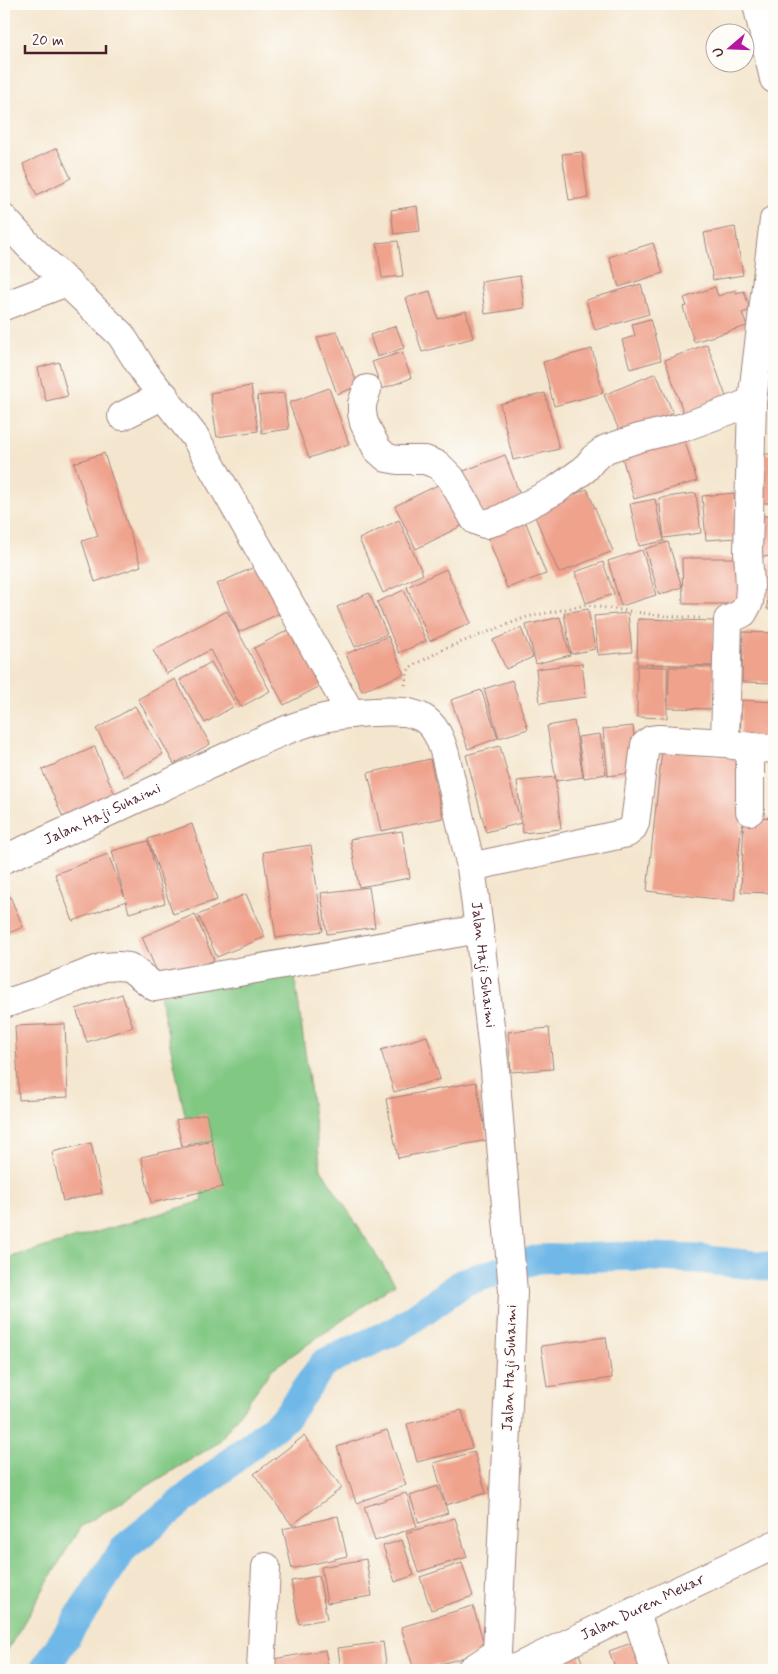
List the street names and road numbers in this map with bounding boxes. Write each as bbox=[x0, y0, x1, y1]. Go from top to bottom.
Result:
street label: Jalan Haji Suhaimi bbox=[41, 779, 164, 850]
street label: Jalan Haji Suhaimi bbox=[466, 901, 500, 1029]
street label: Jalan Haji Suhaimi bbox=[498, 1304, 522, 1432]
street label: Jalan Duren Mekar bbox=[578, 1569, 708, 1646]

